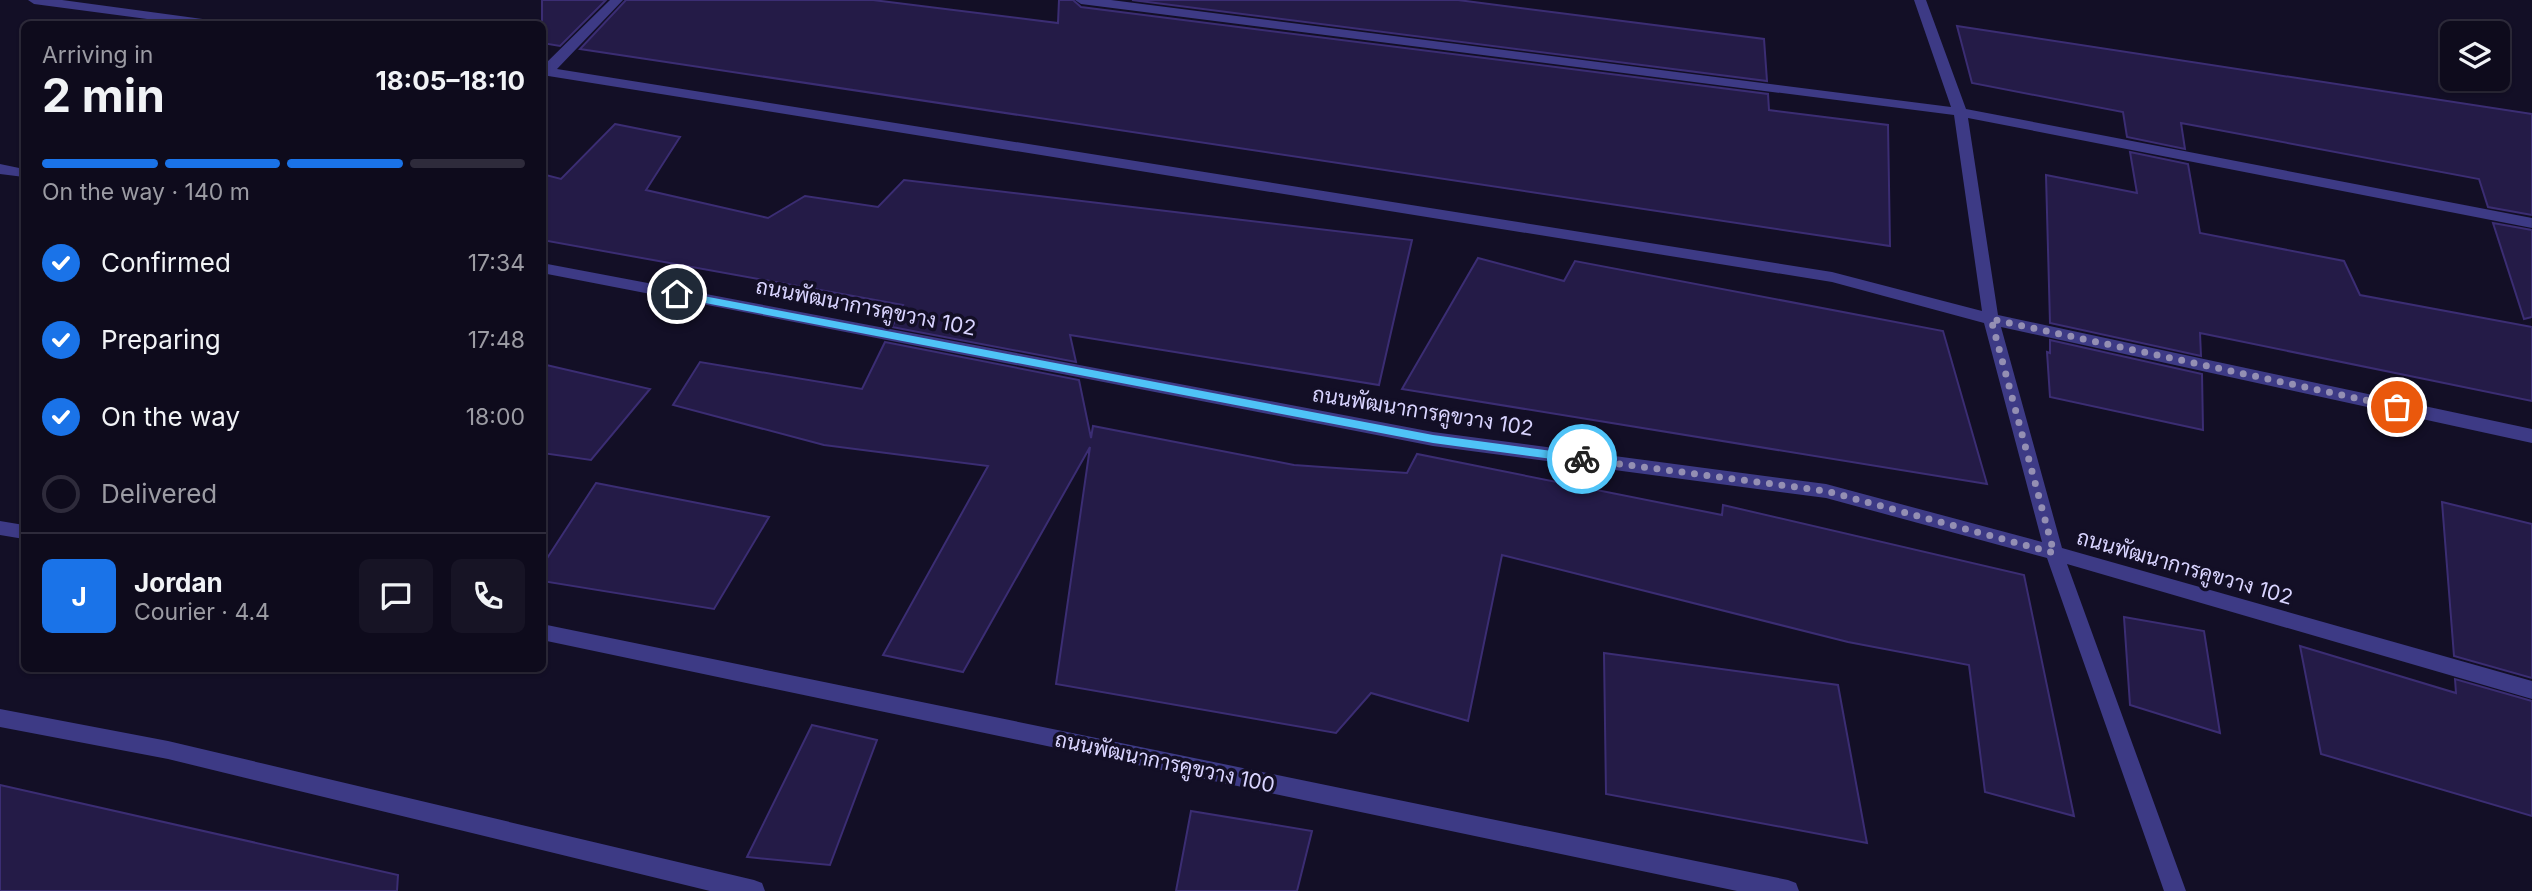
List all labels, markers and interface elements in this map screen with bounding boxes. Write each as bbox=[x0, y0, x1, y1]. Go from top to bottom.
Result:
map controls bbox=[2440, 21, 2510, 91]
button: layers bbox=[2440, 21, 2510, 91]
text: Arriving in bbox=[42, 41, 153, 69]
text: 18:05–18:10 bbox=[375, 65, 525, 96]
text: 2 min bbox=[42, 67, 165, 123]
text: On the way · 140 m bbox=[42, 178, 250, 206]
icon: check bbox=[42, 244, 80, 282]
text: Confirmed bbox=[101, 247, 231, 278]
text: 17:34 bbox=[468, 249, 525, 277]
pin bbox=[647, 264, 707, 324]
street label: ถนนพัฒนาการคูขวาง 102 bbox=[753, 273, 978, 344]
icon: home bbox=[658, 275, 696, 313]
icon: check bbox=[42, 321, 80, 359]
text: Preparing bbox=[101, 324, 221, 355]
text: 17:48 bbox=[468, 326, 525, 354]
pin bbox=[2367, 377, 2427, 437]
street label: ถนนพัฒนาการคูขวาง 102 bbox=[1310, 381, 1535, 444]
icon: bag bbox=[2378, 388, 2416, 426]
icon: check bbox=[42, 398, 80, 436]
text: On the way bbox=[101, 401, 240, 432]
text: 18:00 bbox=[466, 403, 525, 431]
courier bbox=[1547, 424, 1617, 494]
icon: bike bbox=[1563, 440, 1601, 478]
text: Delivered bbox=[101, 478, 217, 509]
street label: ถนนพัฒนาการคูขวาง 102 bbox=[2073, 524, 2296, 613]
button: chat bbox=[359, 559, 433, 633]
button: phone bbox=[451, 559, 525, 633]
text: Jordan bbox=[134, 567, 223, 598]
text: J bbox=[71, 581, 87, 612]
text: Courier · 4.4 bbox=[134, 598, 270, 626]
street label: ถนนพัฒนาการคูขวาง 100 bbox=[1052, 726, 1277, 800]

